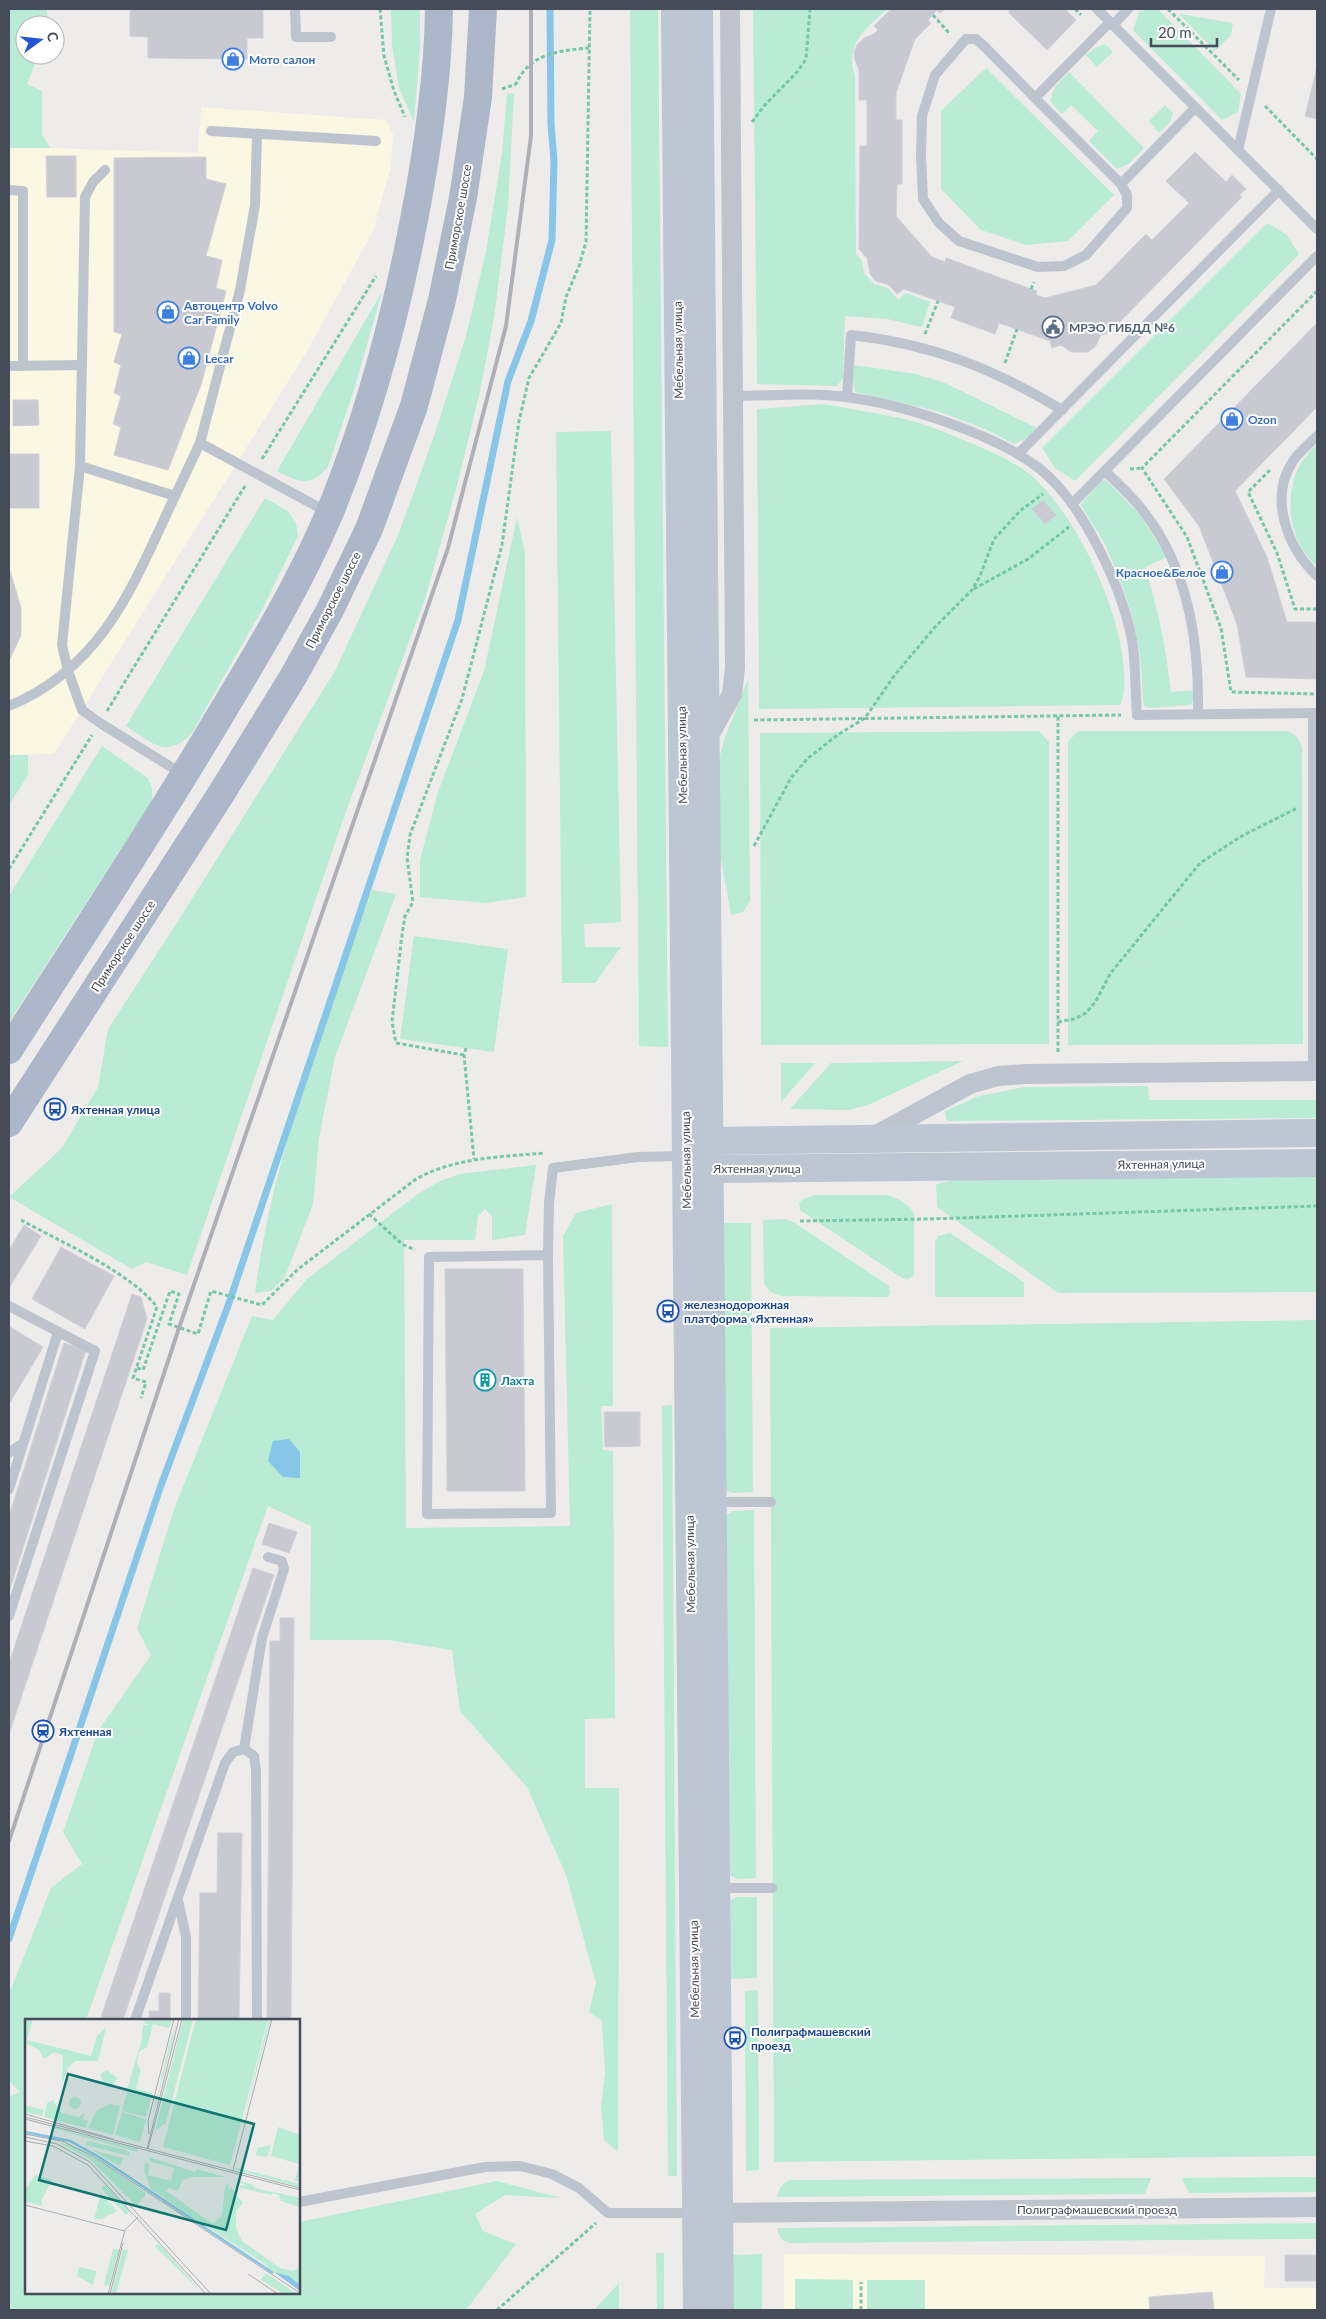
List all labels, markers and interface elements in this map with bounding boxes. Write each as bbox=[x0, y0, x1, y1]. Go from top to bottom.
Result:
north arrow bbox=[15, 15, 65, 65]
scale bar bbox=[1151, 15, 1217, 47]
text: 20 m bbox=[1158, 23, 1192, 41]
text: С bbox=[44, 30, 63, 44]
shop icon: Мото салон bbox=[221, 47, 245, 71]
place label: Мото салон bbox=[249, 52, 316, 67]
street label: Приморское шоссе bbox=[441, 163, 475, 271]
place label: Автоцентр Volvo Car Family bbox=[183, 298, 278, 327]
shop icon: Автоцентр Volvo Car Family bbox=[156, 300, 180, 324]
street label: Мебельная улица bbox=[670, 301, 686, 399]
public building icon: МРЭО ГИБДД №6 bbox=[1041, 315, 1065, 339]
place label: МРЭО ГИБДД №6 bbox=[1069, 320, 1175, 335]
shop icon: Lecar bbox=[177, 346, 201, 370]
place label: Lecar bbox=[205, 351, 234, 366]
shop icon: Ozon bbox=[1220, 407, 1244, 431]
place label: Ozon bbox=[1248, 412, 1277, 427]
street label: Приморское шоссе bbox=[302, 549, 364, 651]
shop icon: Красное&Белое bbox=[1210, 560, 1234, 584]
place label: Красное&Белое bbox=[1116, 565, 1207, 580]
street label: Мебельная улица bbox=[674, 706, 690, 804]
street label: Приморское шоссе bbox=[88, 897, 158, 995]
bus stop icon: Яхтенная улица bbox=[43, 1097, 67, 1121]
place label: Яхтенная улица bbox=[70, 1102, 160, 1117]
street label: Мебельная улица bbox=[678, 1111, 694, 1209]
street label: Яхтенная улица bbox=[1116, 1156, 1205, 1172]
street label: Яхтенная улица bbox=[712, 1161, 801, 1176]
place label: железнодорожная платформа «Яхтенная» bbox=[684, 1297, 814, 1326]
bus stop icon: железнодорожная платформа «Яхтенная» bbox=[656, 1299, 680, 1323]
building icon: Лахта bbox=[473, 1368, 497, 1392]
place label: Лахта bbox=[500, 1373, 534, 1388]
street label: Мебельная улица bbox=[682, 1515, 698, 1613]
station icon: Яхтенная bbox=[31, 1719, 55, 1743]
place label: Яхтенная bbox=[58, 1724, 112, 1739]
street label: Мебельная улица bbox=[686, 1920, 702, 2018]
inset map bbox=[25, 2019, 300, 2294]
place label: Полиграфмашевский проезд bbox=[751, 2024, 871, 2053]
bus stop icon: Полиграфмашевский проезд bbox=[723, 2026, 747, 2050]
street label: Полиграфмашевский проезд bbox=[1017, 2202, 1178, 2217]

